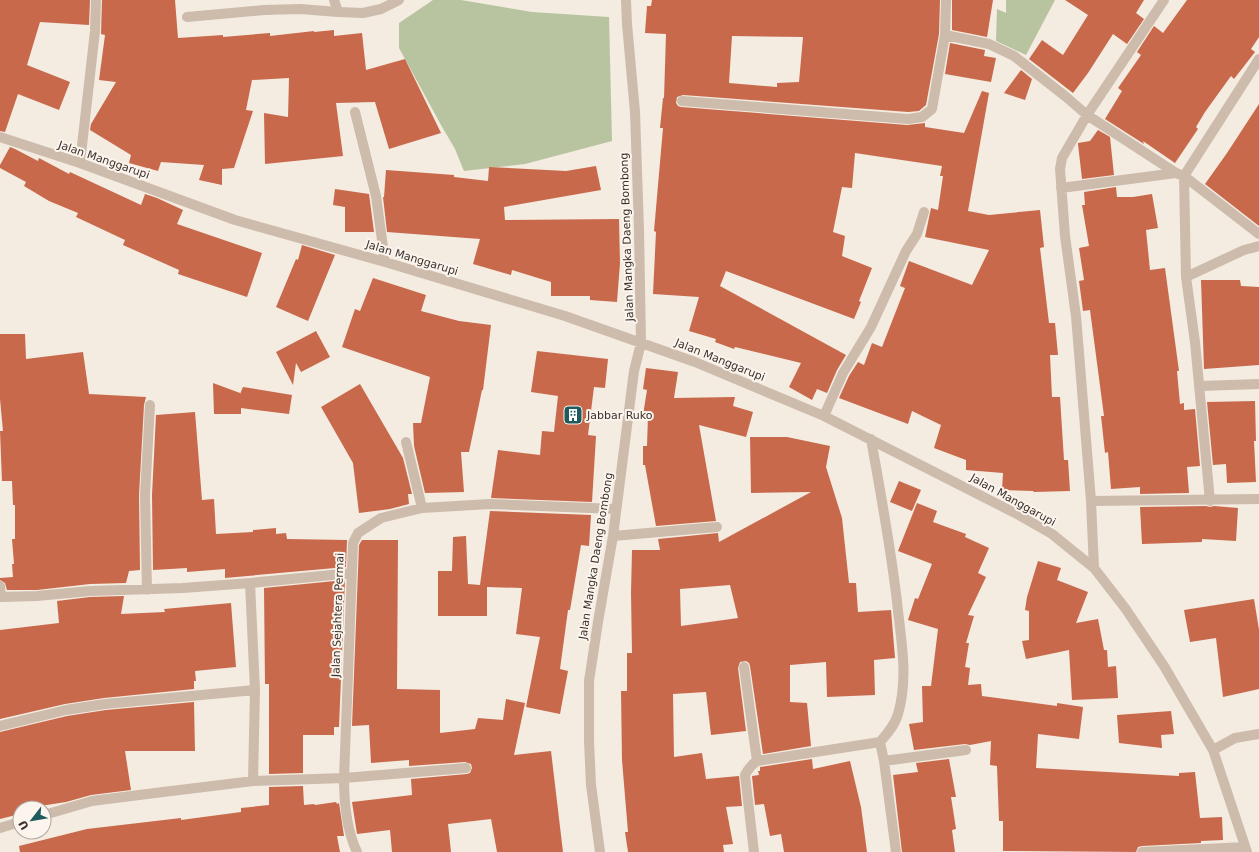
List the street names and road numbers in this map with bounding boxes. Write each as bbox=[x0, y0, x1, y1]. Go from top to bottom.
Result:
street label: Jalan Manggarupi bbox=[56, 138, 151, 182]
street label: Jalan Mangka Daeng Bombong bbox=[618, 152, 636, 323]
street label: Jalan Manggarupi bbox=[363, 238, 460, 278]
street label: Jalan Manggarupi bbox=[672, 336, 767, 384]
street label: Jalan Manggarupi bbox=[967, 471, 1058, 529]
street label: Jalan Mangka Daeng Bombong bbox=[576, 472, 616, 641]
street label: Jalan Sejahtera Permai bbox=[329, 553, 347, 678]

